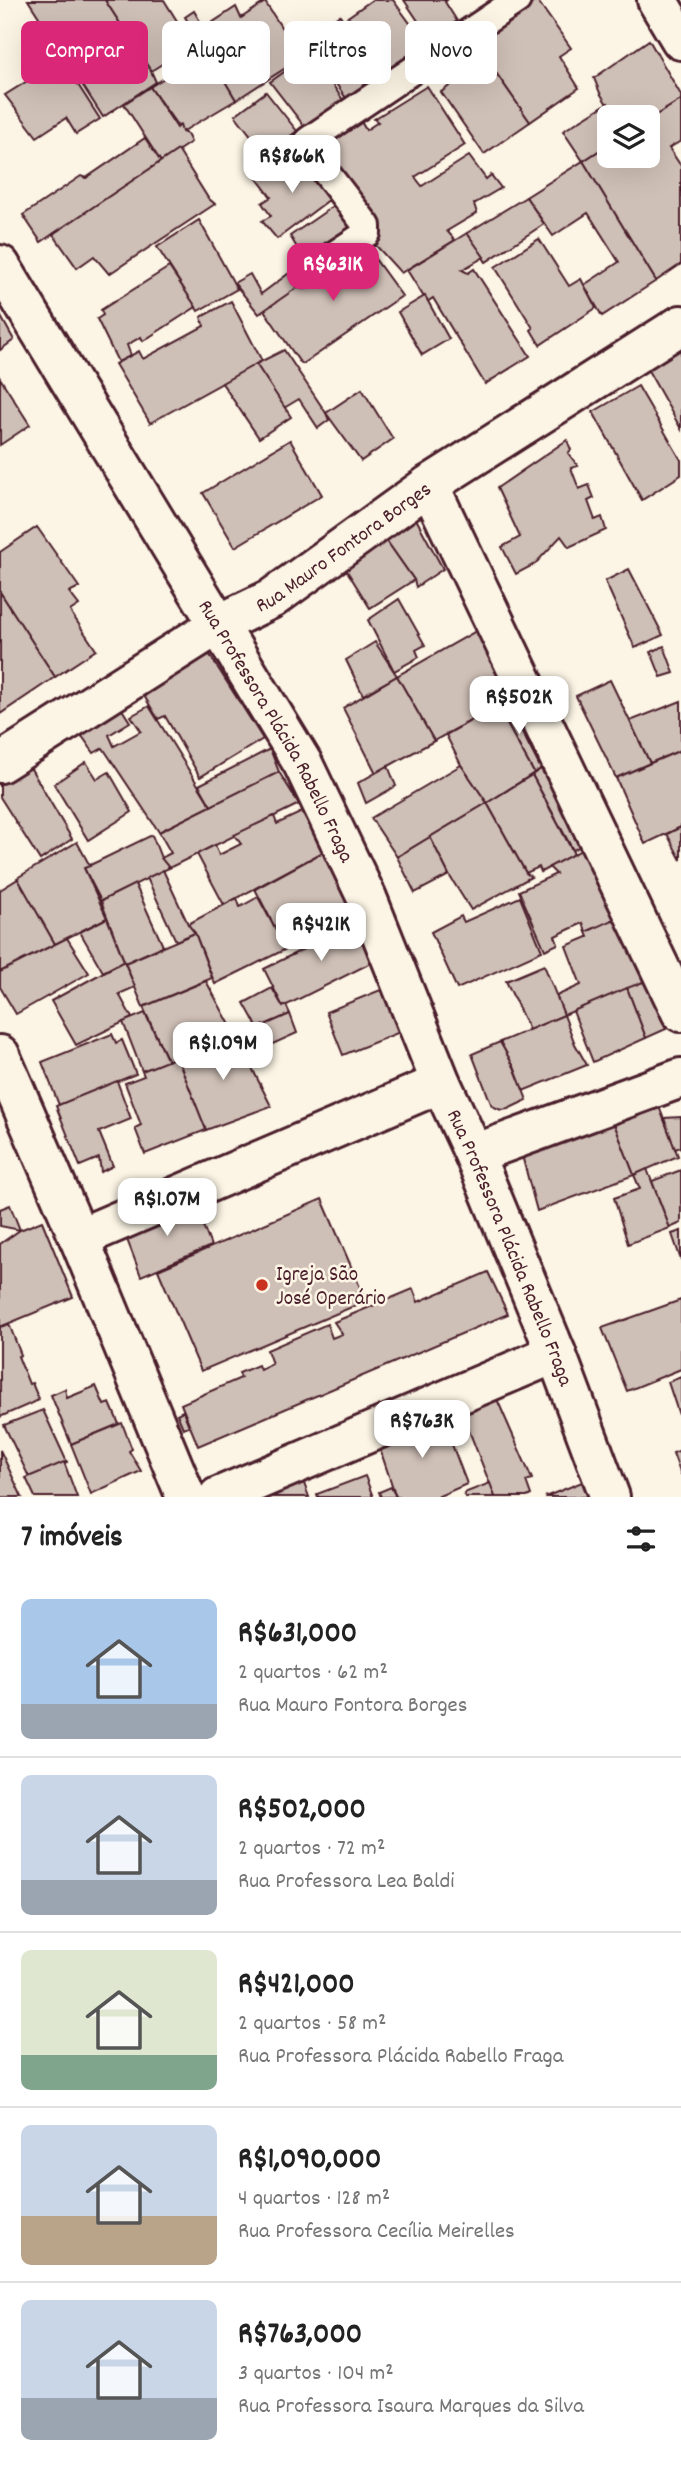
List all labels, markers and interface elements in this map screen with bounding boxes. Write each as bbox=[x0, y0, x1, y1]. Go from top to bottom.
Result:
chip: Comprar bbox=[21, 21, 148, 84]
chip: Alugar bbox=[162, 21, 270, 84]
chip: Filtros bbox=[284, 21, 391, 84]
chip: Novo bbox=[405, 21, 497, 84]
map controls bbox=[597, 105, 660, 168]
button: layers bbox=[597, 105, 660, 168]
pin: R$866K bbox=[235, 136, 349, 195]
text: R$866K bbox=[259, 141, 325, 174]
pin: R$631K bbox=[276, 244, 390, 303]
text: R$631K bbox=[303, 249, 363, 282]
street label: Rua Mauro Fontora Borges bbox=[251, 476, 439, 622]
street label: Rua Professora Plácida Rabello Fraga bbox=[189, 595, 360, 869]
pin: R$502K bbox=[462, 676, 576, 736]
text: R$502K bbox=[486, 682, 552, 715]
pin: R$421K bbox=[264, 904, 378, 963]
text: R$421K bbox=[292, 909, 350, 942]
pin: R$1.09M bbox=[158, 1023, 288, 1082]
text: R$1.09M bbox=[189, 1028, 257, 1061]
street label: Rua Professora Plácida Rabello Fraga bbox=[437, 1105, 579, 1392]
pin: R$1.07M bbox=[102, 1178, 232, 1238]
text: R$1.07M bbox=[134, 1184, 200, 1217]
place label: Igreja São José Operário bbox=[276, 1261, 386, 1315]
marker: Igreja São José Operário bbox=[254, 1277, 270, 1293]
pin: R$763K bbox=[365, 1400, 479, 1460]
text: R$763K bbox=[390, 1406, 454, 1439]
text: 7 imóveis bbox=[21, 1518, 123, 1561]
icon: filters bbox=[622, 1520, 660, 1558]
text: R$631,000 bbox=[238, 1614, 357, 1657]
icon: home bbox=[77, 1627, 161, 1711]
text: 2 quartos · 62 m² bbox=[238, 1657, 388, 1690]
text: Rua Mauro Fontora Borges bbox=[238, 1690, 467, 1723]
text: R$502,000 bbox=[238, 1790, 366, 1833]
icon: home bbox=[77, 1803, 161, 1887]
text: 2 quartos · 72 m² bbox=[238, 1833, 385, 1866]
text: Rua Professora Lea Baldi bbox=[238, 1866, 455, 1899]
text: R$421,000 bbox=[238, 1965, 355, 2008]
icon: home bbox=[77, 1978, 161, 2062]
text: 2 quartos · 58 m² bbox=[238, 2008, 386, 2041]
text: Rua Professora Plácida Rabello Fraga bbox=[238, 2041, 563, 2074]
text: R$1,090,000 bbox=[238, 2140, 381, 2183]
icon: home bbox=[77, 2153, 161, 2237]
text: 4 quartos · 128 m² bbox=[238, 2183, 390, 2216]
text: Rua Professora Cecília Meirelles bbox=[238, 2216, 515, 2249]
text: R$763,000 bbox=[238, 2315, 362, 2358]
icon: home bbox=[77, 2328, 161, 2412]
text: 3 quartos · 104 m² bbox=[238, 2358, 394, 2391]
text: Rua Professora Isaura Marques da Silva bbox=[238, 2391, 584, 2424]

